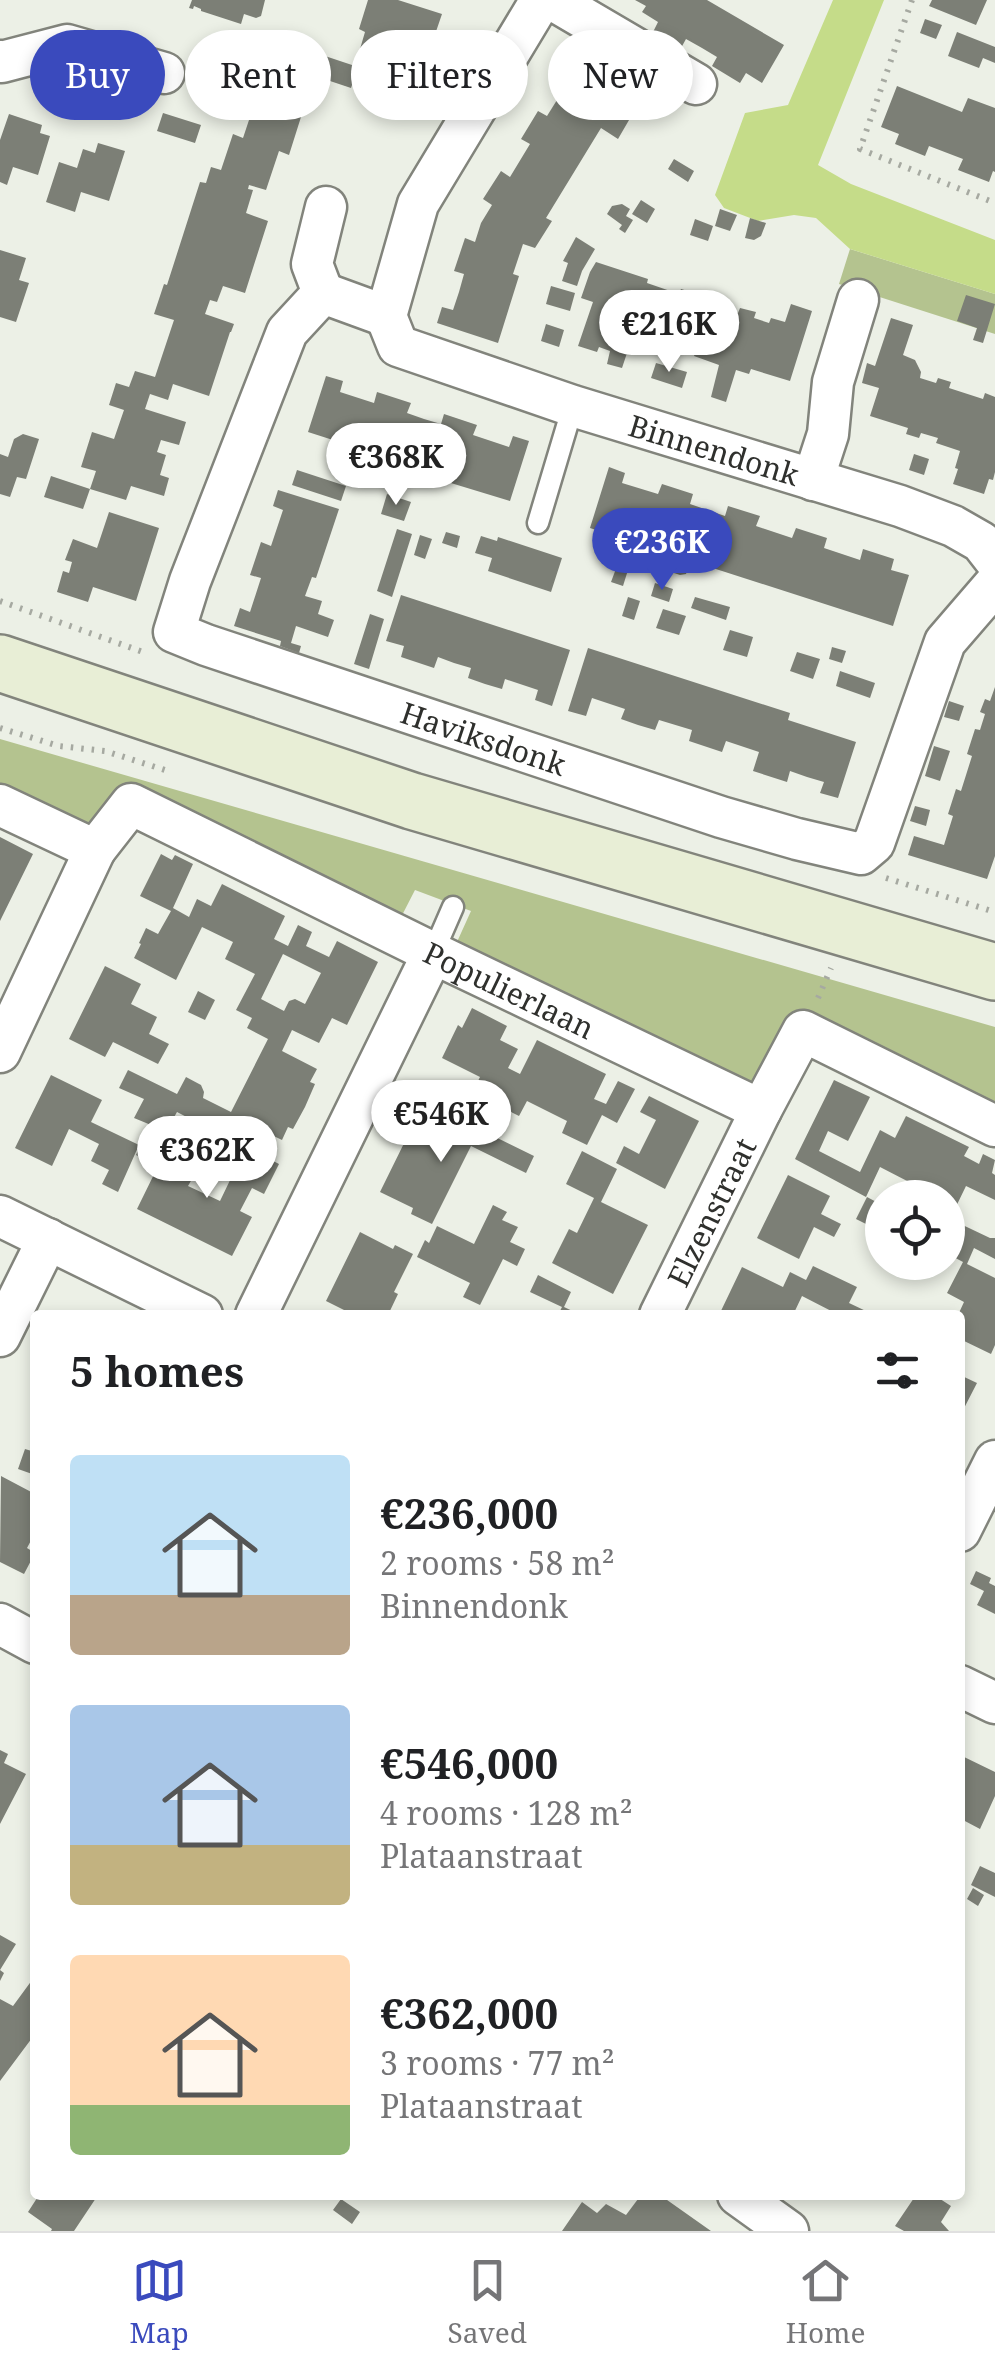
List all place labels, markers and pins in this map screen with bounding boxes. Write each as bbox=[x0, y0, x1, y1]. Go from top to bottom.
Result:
pin: €216K bbox=[599, 290, 739, 375]
pin: €368K bbox=[326, 423, 466, 508]
pin: €236K bbox=[592, 508, 732, 593]
pin: €546K bbox=[371, 1080, 511, 1165]
pin: €362K bbox=[137, 1116, 277, 1201]

